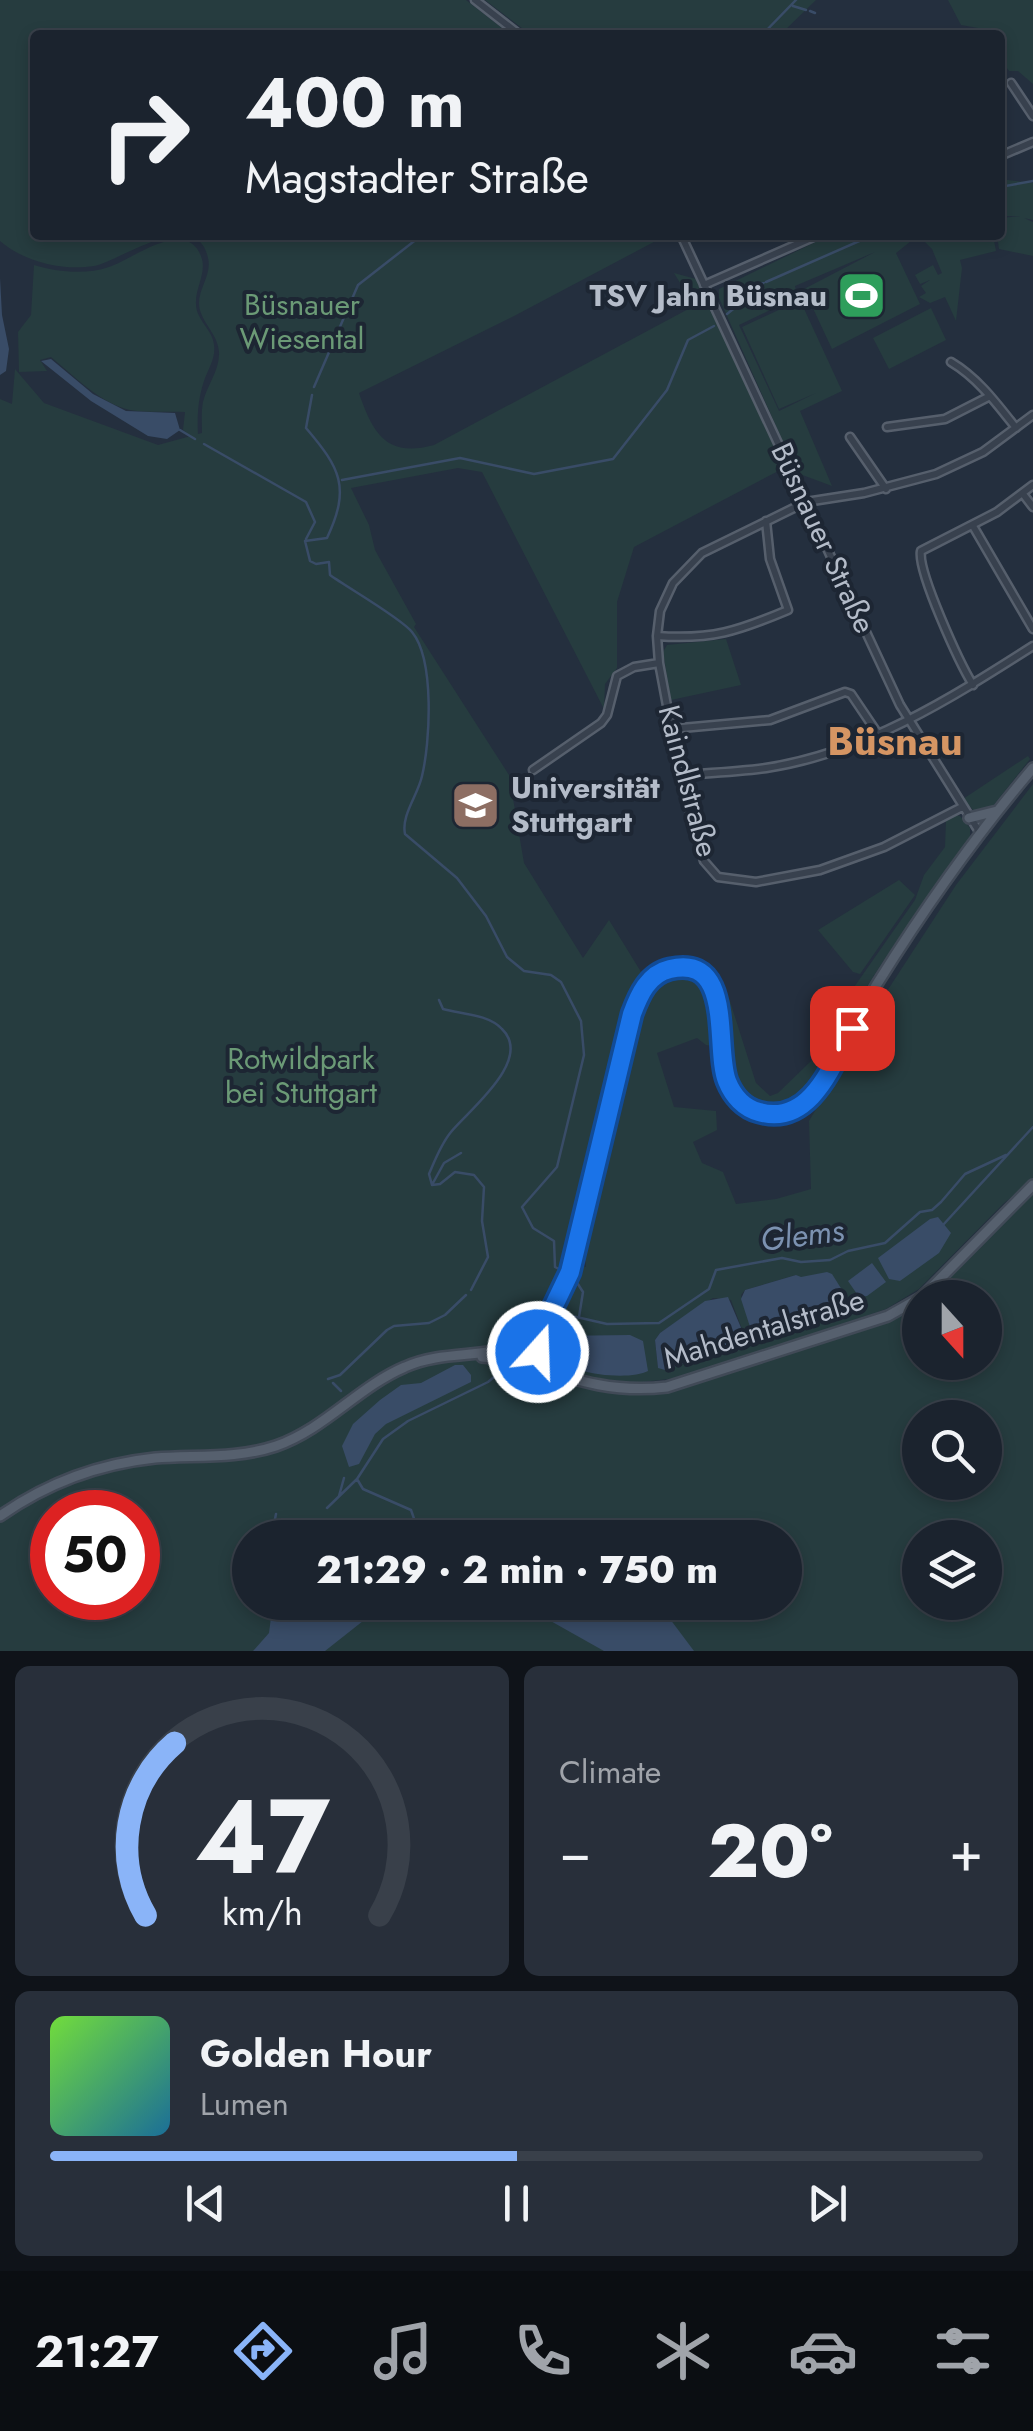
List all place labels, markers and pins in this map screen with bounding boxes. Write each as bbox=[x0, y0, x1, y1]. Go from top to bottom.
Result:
sports icon: TSV Jahn Büsnau bbox=[836, 270, 888, 322]
place label: TSV Jahn Büsnau bbox=[589, 274, 827, 317]
place label: Universität Stuttgart bbox=[511, 766, 660, 843]
school or university icon: Universität Stuttgart bbox=[450, 779, 502, 831]
pin bbox=[810, 986, 895, 1071]

